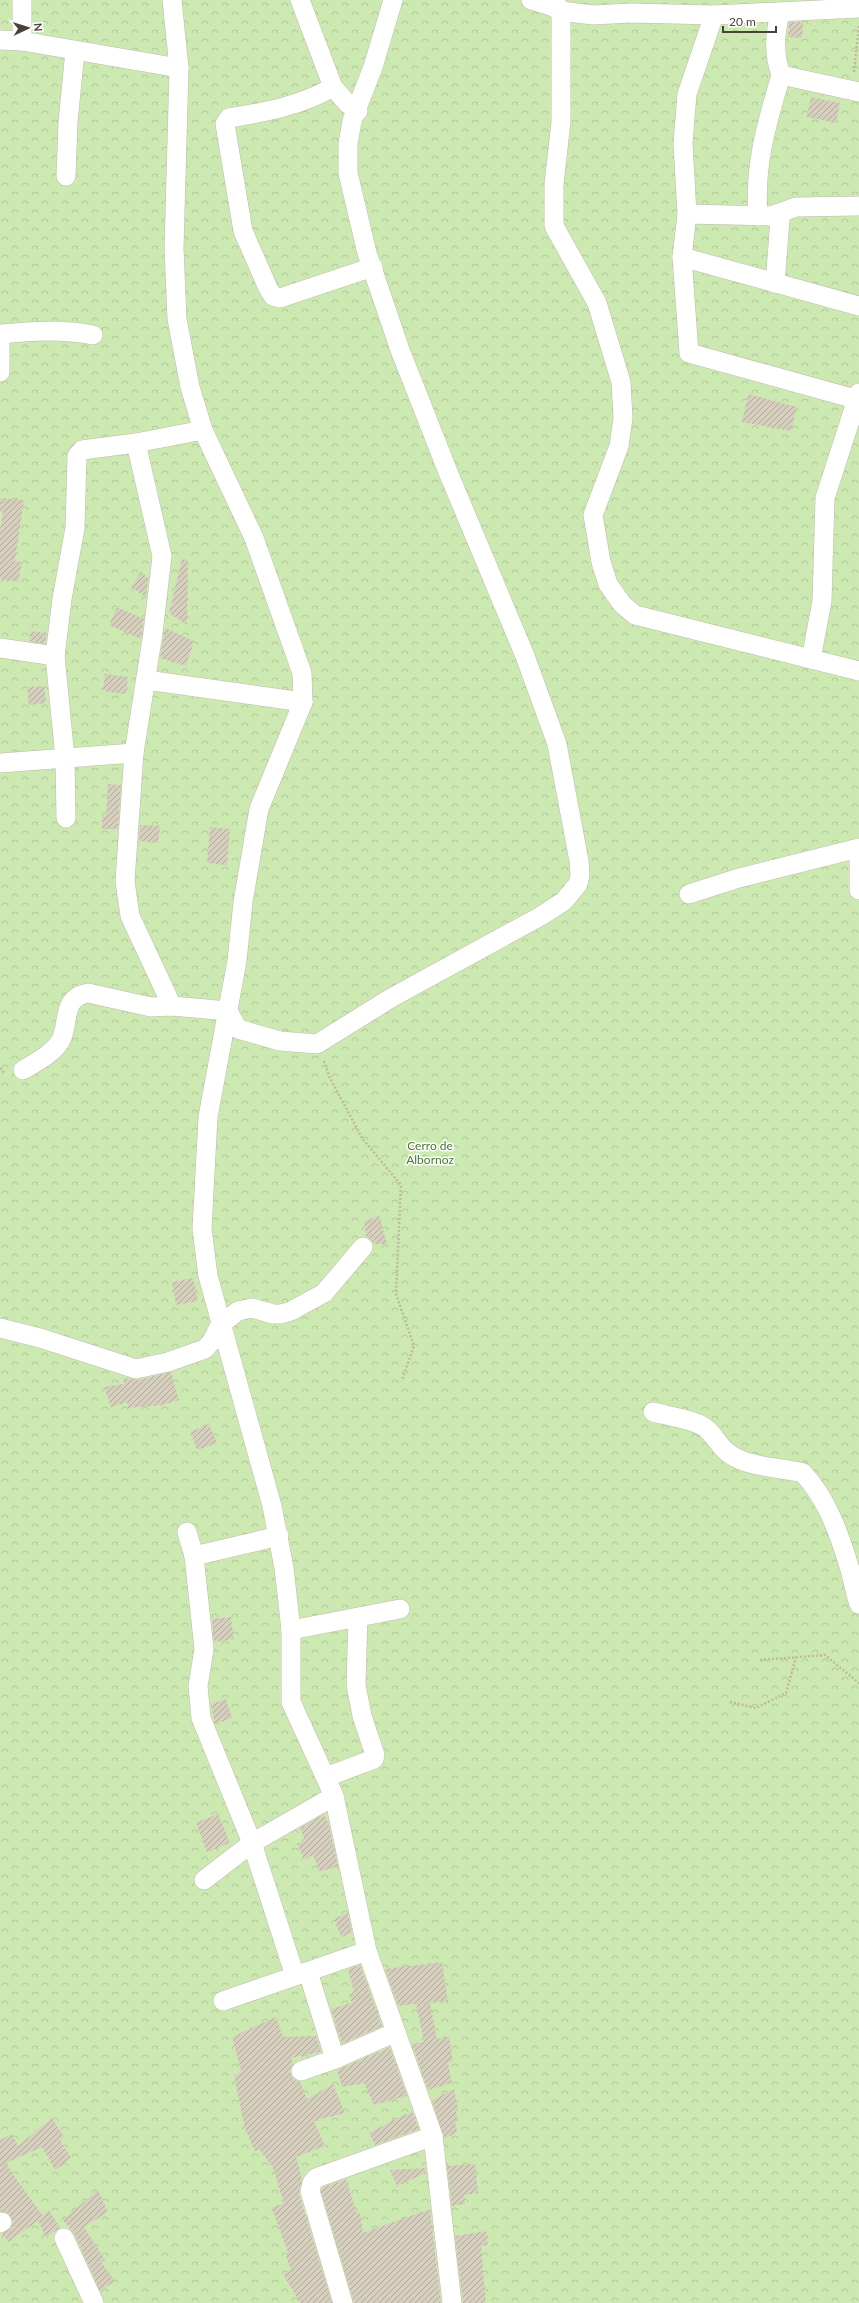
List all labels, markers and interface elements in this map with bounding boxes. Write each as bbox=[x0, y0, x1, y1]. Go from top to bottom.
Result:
north arrow bbox=[8, 8, 48, 48]
scale bar bbox=[723, 8, 776, 34]
text: 20 m bbox=[729, 14, 756, 29]
text: N bbox=[32, 23, 45, 32]
park label: Cerro de Albornoz bbox=[406, 1138, 454, 1167]

